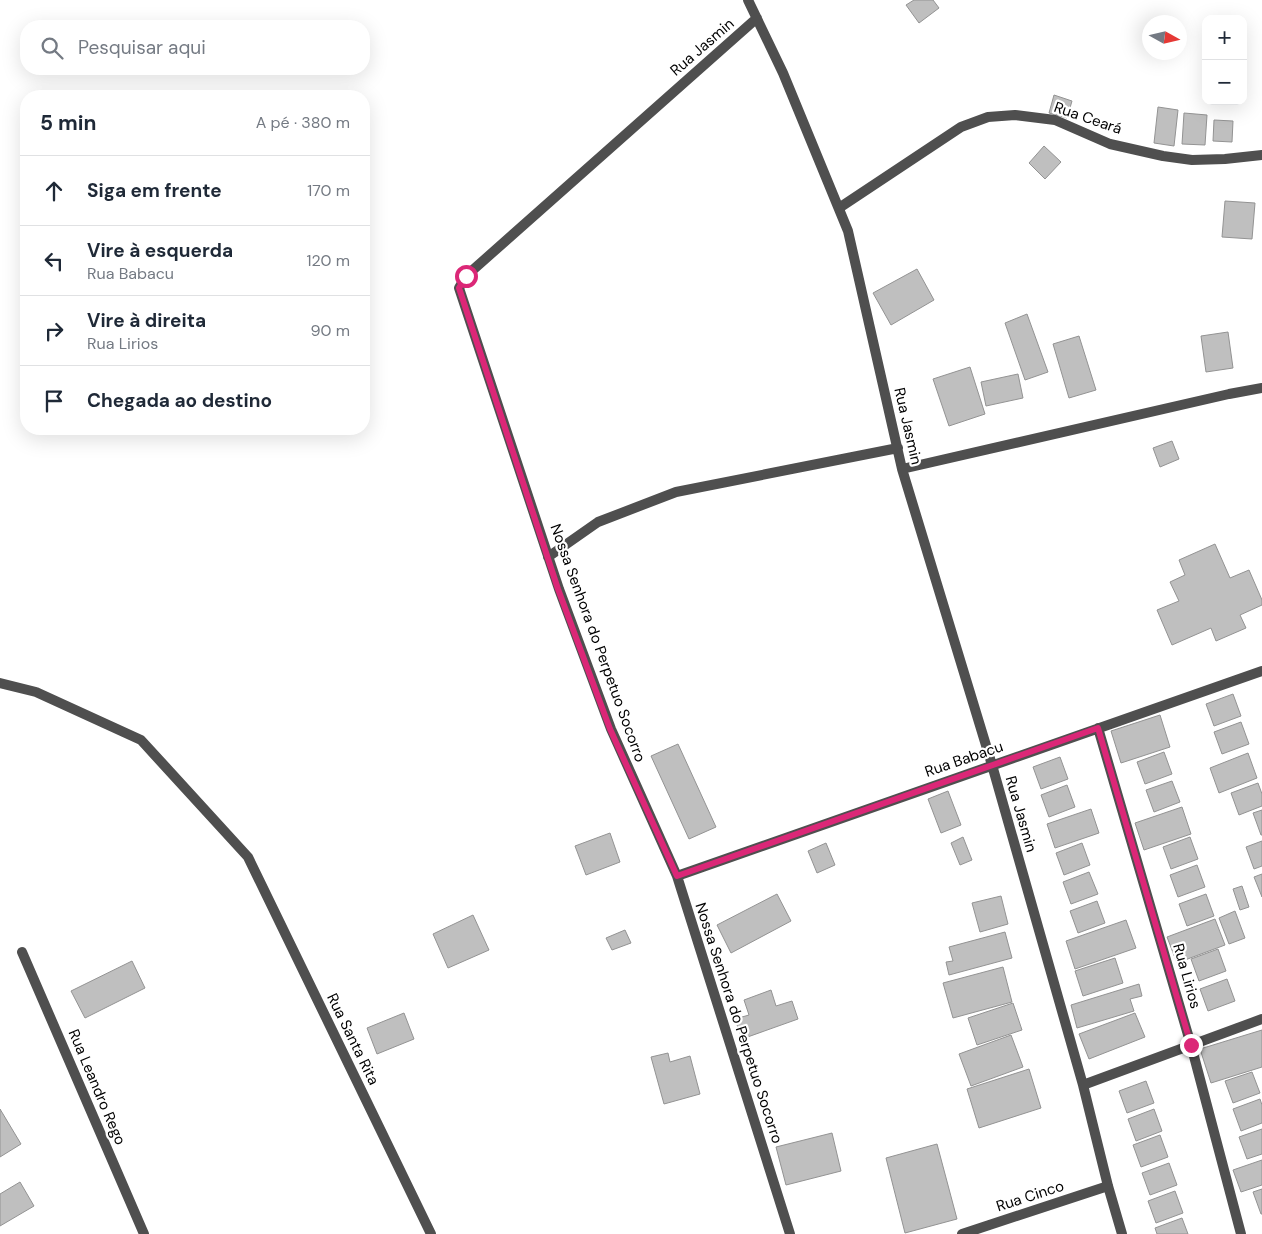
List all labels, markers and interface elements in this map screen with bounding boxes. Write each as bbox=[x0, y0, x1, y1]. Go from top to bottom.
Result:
street label: Rua Jasmin bbox=[666, 14, 738, 80]
north arrow bbox=[1142, 15, 1187, 60]
map controls bbox=[1202, 15, 1247, 105]
button: + bbox=[1202, 15, 1247, 60]
search box bbox=[20, 20, 370, 75]
icon: search bbox=[38, 34, 66, 62]
text: Pesquisar aqui bbox=[78, 35, 206, 60]
button: − bbox=[1202, 60, 1247, 105]
street label: Rua Ceará bbox=[1051, 97, 1125, 139]
text: 5 min bbox=[40, 109, 96, 137]
text: A pé · 380 m bbox=[256, 112, 350, 133]
icon: ahead bbox=[40, 177, 68, 205]
text: Siga em frente bbox=[87, 178, 222, 203]
text: 170 m bbox=[307, 180, 350, 201]
text: Vire à esquerda bbox=[87, 238, 233, 263]
icon: left bbox=[40, 247, 68, 275]
text: 120 m bbox=[306, 250, 350, 271]
text: Rua Babacu bbox=[87, 263, 174, 284]
route start bbox=[455, 265, 478, 288]
text: Vire à direita bbox=[87, 308, 206, 333]
icon: right bbox=[40, 317, 68, 345]
text: 90 m bbox=[310, 320, 350, 341]
text: Rua Lirios bbox=[87, 333, 158, 354]
street label: Rua Jasmin bbox=[889, 386, 927, 466]
icon: arrive bbox=[40, 387, 68, 415]
text: Chegada ao destino bbox=[87, 388, 272, 413]
street label: Nossa Senhora do Perpetuo Socorro bbox=[546, 521, 651, 765]
street label: Rua Babacu bbox=[922, 736, 1006, 782]
street label: Rua Jasmin bbox=[1001, 774, 1041, 854]
street label: Nossa Senhora do Perpetuo Socorro bbox=[691, 900, 787, 1146]
street label: Rua Lirios bbox=[1168, 941, 1206, 1011]
street label: Rua Santa Rita bbox=[322, 990, 384, 1088]
street label: Rua Leandro Rego bbox=[64, 1026, 130, 1148]
route end bbox=[1180, 1034, 1203, 1057]
street label: Rua Cinco bbox=[994, 1176, 1067, 1216]

